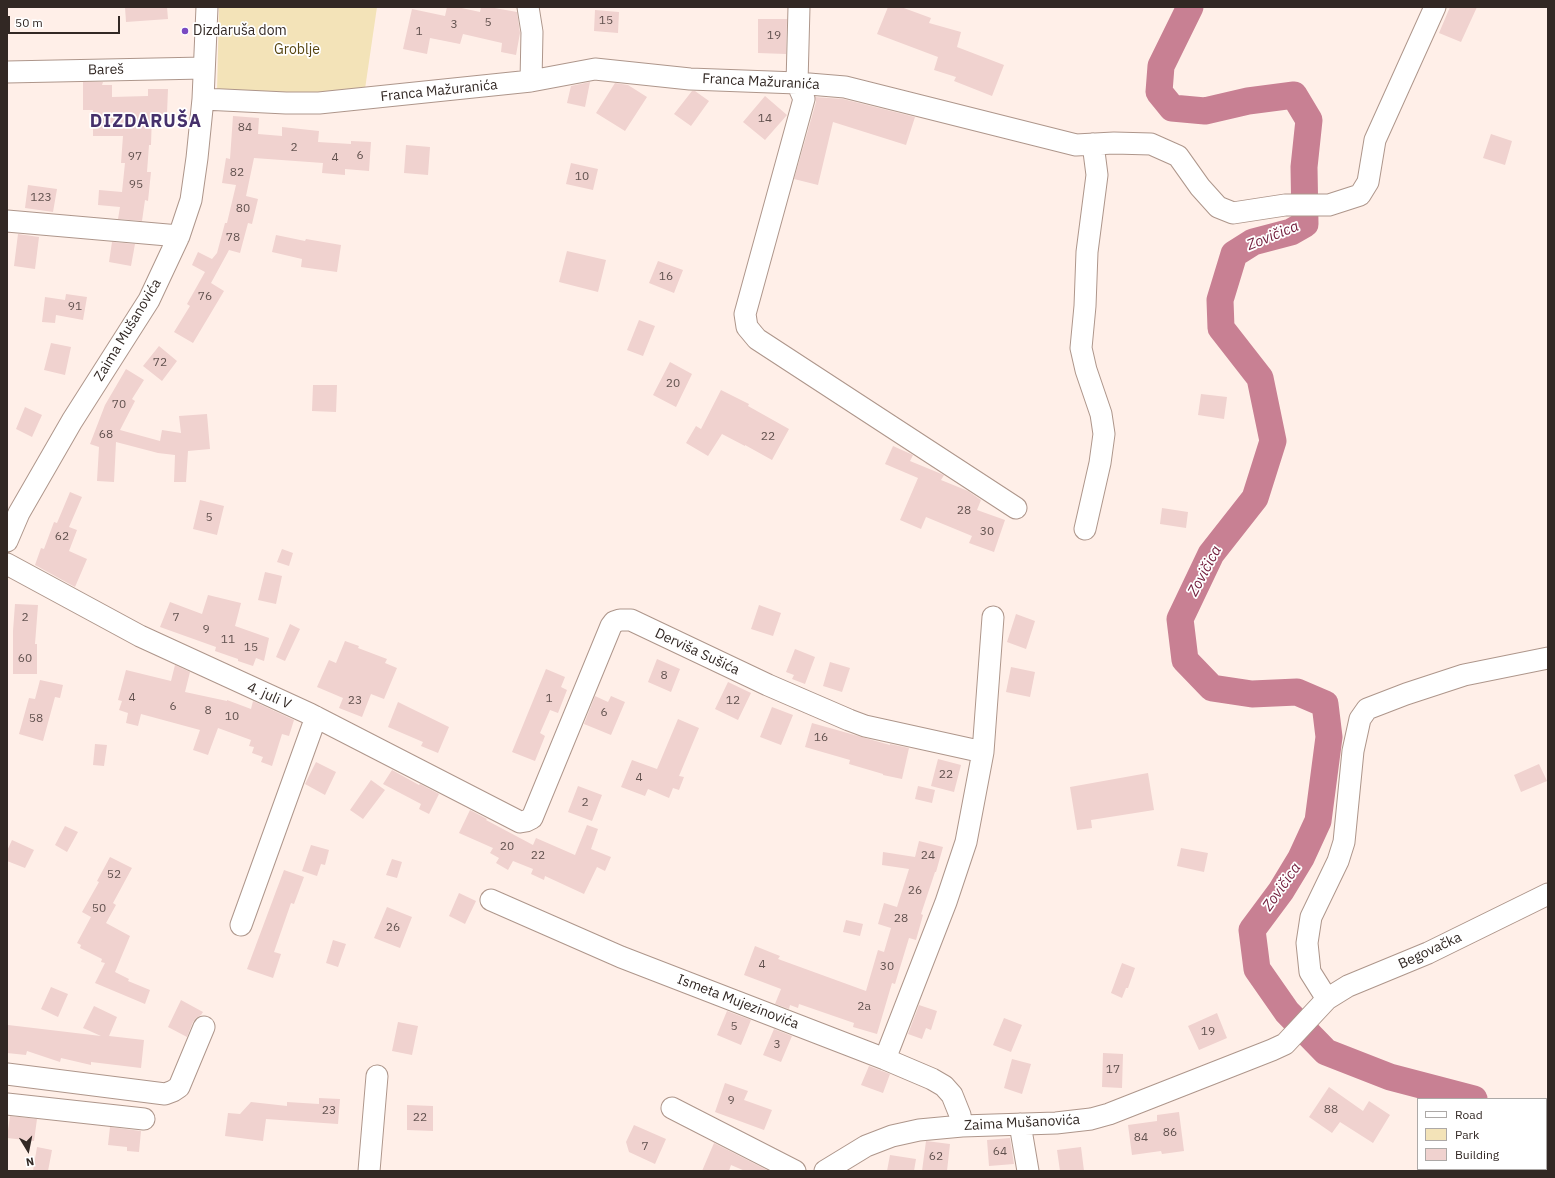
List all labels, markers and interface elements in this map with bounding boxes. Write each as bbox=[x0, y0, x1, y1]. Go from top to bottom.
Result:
scale bar bbox=[10, 8, 122, 34]
house number: 15 bbox=[599, 14, 613, 28]
text: 50 m bbox=[15, 15, 43, 30]
house number: 5 bbox=[484, 16, 492, 30]
house number: 3 bbox=[450, 18, 458, 32]
place label: Dizdaruša dom bbox=[193, 23, 287, 39]
house number: 1 bbox=[415, 25, 423, 39]
marker: Dizdaruša dom bbox=[180, 26, 190, 36]
house number: 19 bbox=[767, 29, 781, 43]
park label: Groblje bbox=[274, 42, 320, 58]
street label: Bareš bbox=[88, 61, 124, 79]
street label: Franca Mažuranića bbox=[702, 71, 820, 93]
street label: Franca Mažuranića bbox=[380, 76, 498, 106]
district label: DIZDARUŠA bbox=[90, 111, 202, 133]
house number: 14 bbox=[758, 112, 772, 126]
house number: 84 bbox=[238, 121, 252, 135]
house number: 2 bbox=[290, 141, 298, 155]
house number: 6 bbox=[356, 149, 364, 163]
house number: 97 bbox=[128, 150, 142, 164]
house number: 4 bbox=[331, 151, 339, 165]
house number: 82 bbox=[230, 166, 244, 180]
house number: 10 bbox=[575, 170, 589, 184]
house number: 95 bbox=[129, 178, 143, 192]
house number: 123 bbox=[30, 191, 52, 205]
house number: 80 bbox=[236, 202, 250, 216]
water label: Zovičica bbox=[1244, 217, 1302, 255]
house number: 78 bbox=[226, 231, 240, 245]
house number: 16 bbox=[659, 270, 673, 284]
street label: Zaima Mušanovića bbox=[91, 276, 165, 384]
house number: 76 bbox=[198, 290, 212, 304]
house number: 91 bbox=[68, 300, 82, 314]
house number: 72 bbox=[153, 356, 167, 370]
house number: 20 bbox=[666, 377, 680, 391]
house number: 70 bbox=[112, 398, 126, 412]
house number: 68 bbox=[99, 428, 113, 442]
house number: 22 bbox=[761, 430, 775, 444]
house number: 28 bbox=[957, 504, 971, 518]
house number: 5 bbox=[205, 511, 213, 525]
house number: 30 bbox=[980, 525, 994, 539]
house number: 62 bbox=[55, 530, 69, 544]
water label: Zovičica bbox=[1184, 543, 1226, 599]
house number: 2 bbox=[21, 611, 29, 625]
house number: 7 bbox=[172, 611, 180, 625]
house number: 9 bbox=[202, 623, 210, 637]
street label: Derviša Sušića bbox=[652, 625, 742, 679]
house number: 11 bbox=[221, 633, 235, 647]
house number: 15 bbox=[244, 641, 258, 655]
house number: 60 bbox=[18, 652, 32, 666]
house number: 8 bbox=[660, 669, 668, 683]
street label: 4. juli V bbox=[245, 679, 293, 713]
house number: 4 bbox=[128, 691, 136, 705]
house number: 1 bbox=[545, 692, 553, 706]
house number: 23 bbox=[348, 694, 362, 708]
house number: 12 bbox=[726, 694, 740, 708]
house number: 6 bbox=[169, 700, 177, 714]
house number: 8 bbox=[204, 704, 212, 718]
house number: 6 bbox=[600, 706, 608, 720]
house number: 10 bbox=[225, 710, 239, 724]
house number: 58 bbox=[29, 712, 43, 726]
house number: 16 bbox=[814, 731, 828, 745]
house number: 22 bbox=[939, 768, 953, 782]
house number: 4 bbox=[635, 771, 643, 785]
house number: 2 bbox=[581, 796, 589, 810]
house number: 20 bbox=[500, 840, 514, 854]
house number: 22 bbox=[531, 849, 545, 863]
house number: 24 bbox=[921, 849, 935, 863]
water label: Zovičica bbox=[1259, 860, 1305, 914]
house number: 52 bbox=[107, 868, 121, 882]
house number: 26 bbox=[908, 884, 922, 898]
house number: 50 bbox=[92, 902, 106, 916]
house number: 28 bbox=[894, 912, 908, 926]
house number: 26 bbox=[386, 921, 400, 935]
street label: Begovačka bbox=[1396, 929, 1464, 973]
house number: 4 bbox=[758, 958, 766, 972]
house number: 30 bbox=[880, 960, 894, 974]
street label: Ismeta Mujezinovića bbox=[675, 971, 801, 1033]
house number: 2a bbox=[857, 1000, 871, 1014]
house number: 5 bbox=[730, 1020, 738, 1034]
house number: 19 bbox=[1201, 1025, 1215, 1039]
house number: 3 bbox=[773, 1038, 781, 1052]
house number: 17 bbox=[1106, 1063, 1120, 1077]
house number: 9 bbox=[727, 1094, 735, 1108]
legend bbox=[1417, 1098, 1547, 1170]
house number: 88 bbox=[1324, 1103, 1338, 1117]
house number: 23 bbox=[322, 1104, 336, 1118]
text: Road bbox=[1455, 1107, 1483, 1122]
house number: 22 bbox=[413, 1111, 427, 1125]
street label: Zaima Mušanovića bbox=[963, 1112, 1081, 1134]
house number: 86 bbox=[1163, 1126, 1177, 1140]
text: Park bbox=[1455, 1127, 1479, 1142]
north arrow bbox=[8, 1130, 48, 1170]
house number: 84 bbox=[1134, 1131, 1148, 1145]
house number: 7 bbox=[641, 1140, 649, 1154]
house number: 64 bbox=[993, 1145, 1007, 1159]
text: Building bbox=[1455, 1147, 1499, 1162]
house number: 62 bbox=[929, 1150, 943, 1164]
text: N bbox=[25, 1154, 35, 1169]

